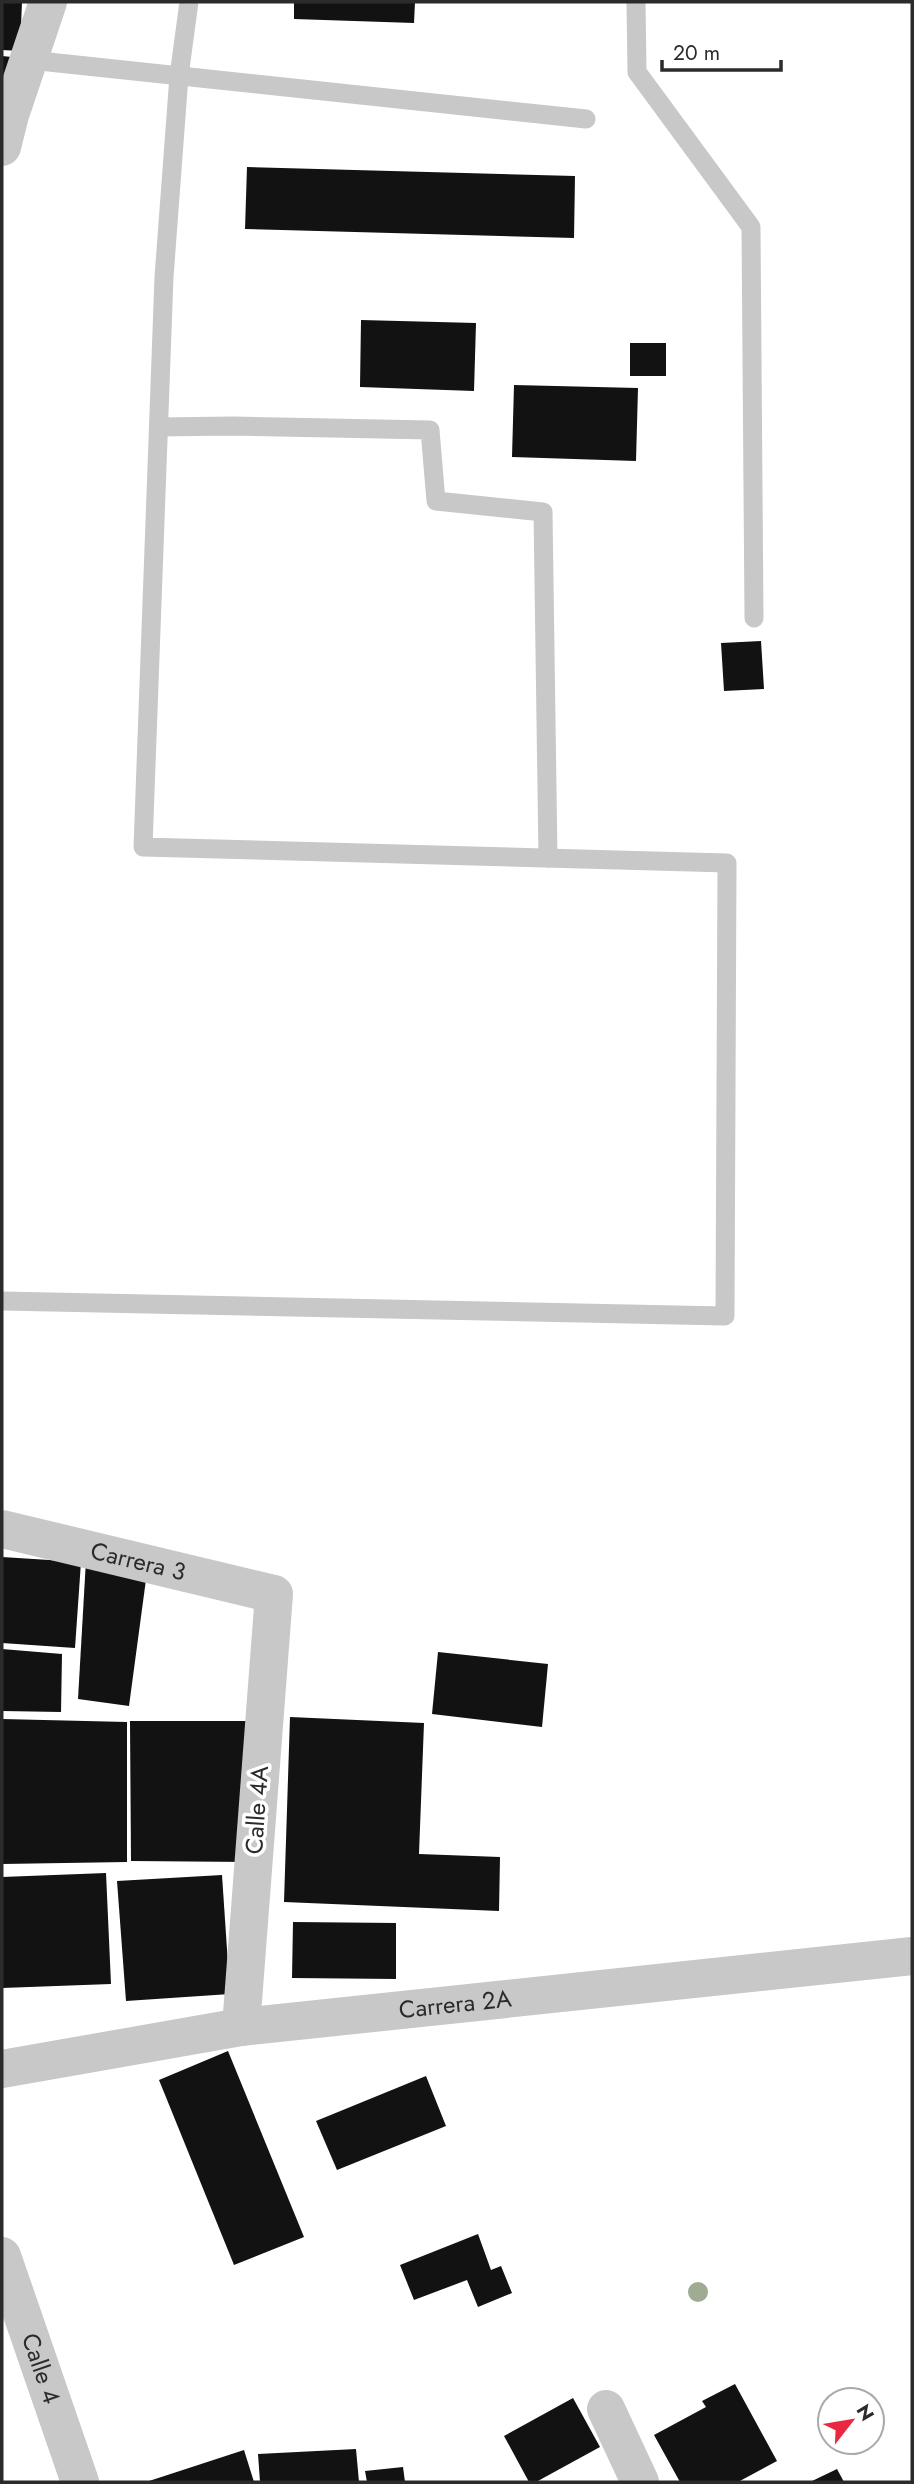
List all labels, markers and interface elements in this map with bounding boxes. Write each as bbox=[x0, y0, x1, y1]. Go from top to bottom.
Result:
scale bar bbox=[662, 28, 781, 72]
text: 20 m bbox=[673, 38, 720, 68]
street label: Carrera 3 bbox=[87, 1533, 189, 1589]
street label: Calle 4A bbox=[236, 1764, 277, 1855]
street label: Carrera 2A bbox=[397, 1980, 513, 2027]
street label: Calle 4 bbox=[13, 2328, 70, 2408]
north arrow bbox=[816, 2386, 886, 2456]
text: N bbox=[850, 2399, 881, 2426]

